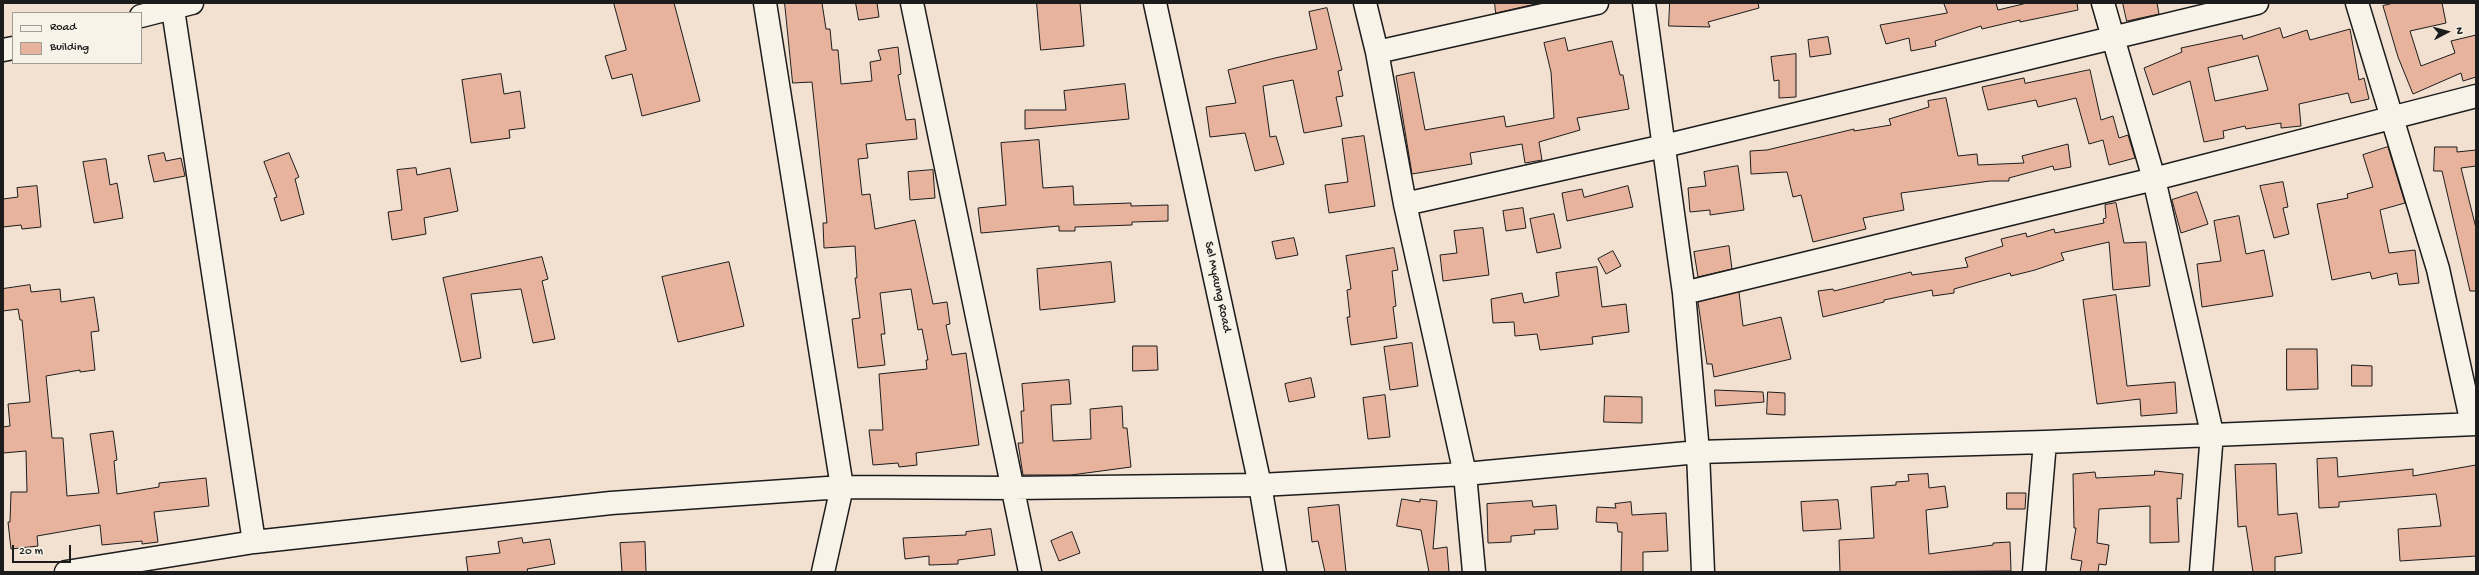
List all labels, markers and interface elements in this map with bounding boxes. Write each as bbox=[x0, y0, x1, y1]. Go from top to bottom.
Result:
legend bbox=[12, 12, 142, 64]
north arrow bbox=[2427, 12, 2467, 52]
text: Road bbox=[50, 21, 76, 35]
text: N bbox=[2453, 27, 2465, 35]
text: Building bbox=[50, 41, 89, 55]
street label: Sel Myaung Road bbox=[1200, 240, 1234, 334]
scale bar bbox=[14, 537, 73, 563]
text: 20 m bbox=[19, 545, 43, 559]

